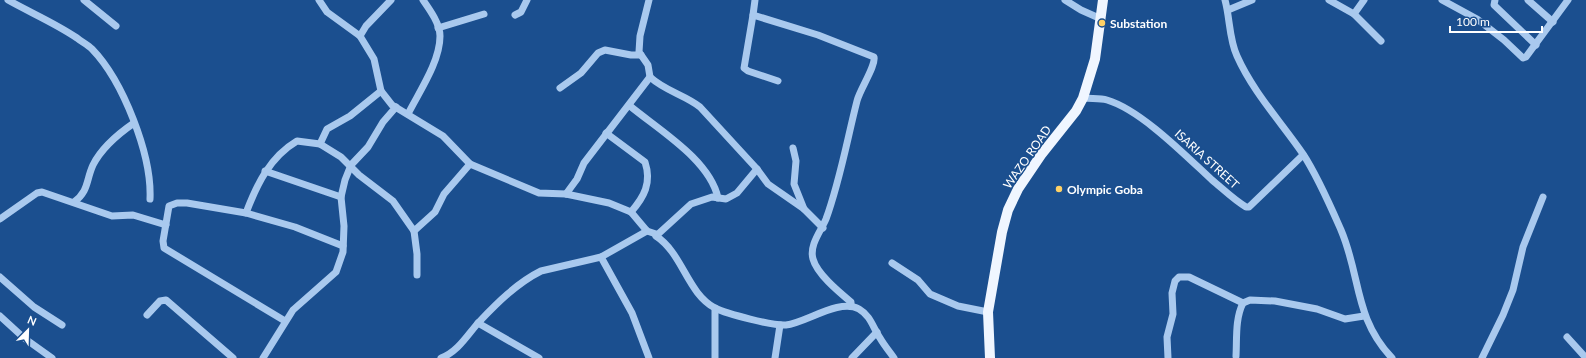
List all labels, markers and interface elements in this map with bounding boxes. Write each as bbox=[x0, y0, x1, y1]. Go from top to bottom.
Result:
scale bar bbox=[1450, 8, 1542, 34]
text: 100 m bbox=[1456, 14, 1490, 29]
place label: Substation bbox=[1110, 16, 1167, 31]
marker: Substation bbox=[1097, 18, 1107, 28]
street label: WAZO ROAD bbox=[1000, 122, 1054, 192]
street label: ISARIA STREET bbox=[1172, 126, 1242, 192]
place label: Olympic Goba bbox=[1067, 182, 1143, 197]
marker: Olympic Goba bbox=[1054, 184, 1064, 194]
north arrow bbox=[8, 310, 48, 350]
text: N bbox=[26, 313, 39, 328]

